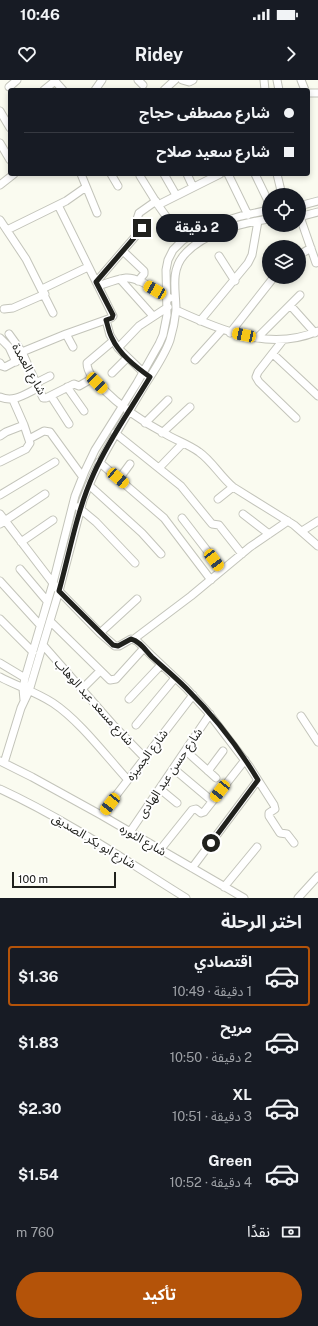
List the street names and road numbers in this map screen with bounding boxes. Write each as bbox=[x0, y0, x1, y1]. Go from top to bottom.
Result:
street label: شارع العمدة bbox=[7, 341, 49, 398]
street label: شارع مسعد عبد الوهاب bbox=[50, 656, 137, 750]
street label: شارع حسن عبد الهادى bbox=[135, 726, 207, 822]
street label: شارع الجميزه bbox=[123, 727, 172, 785]
street label: شارع ابو بكر الصديق bbox=[49, 811, 138, 873]
street label: شارع الثوره bbox=[116, 821, 169, 861]

